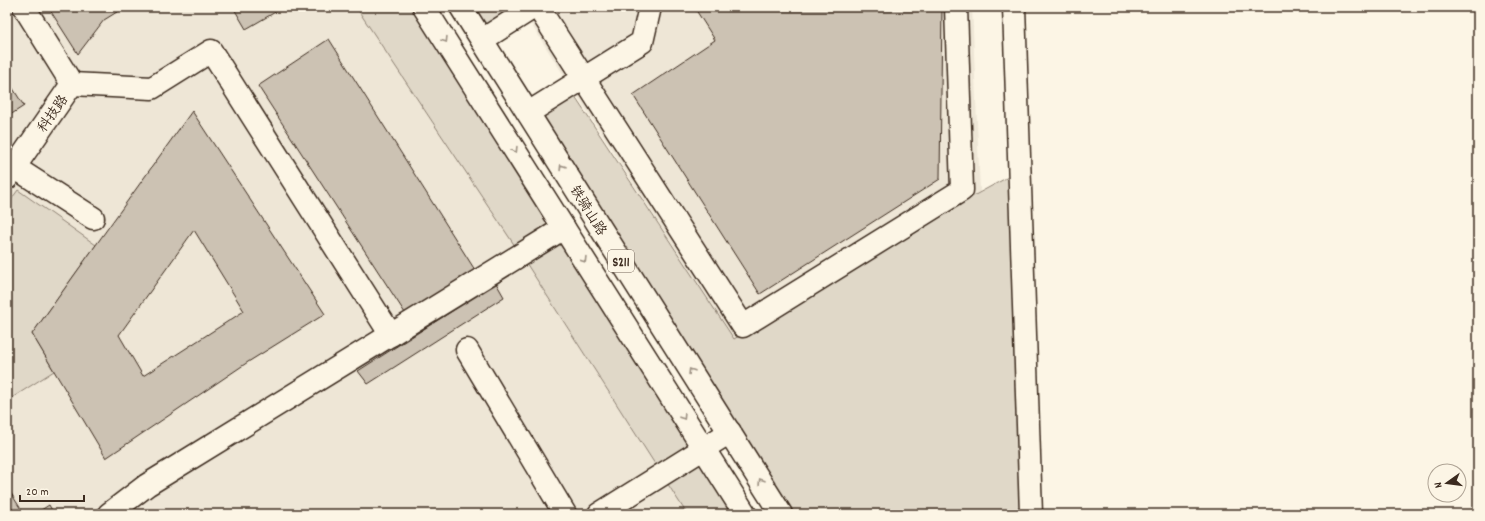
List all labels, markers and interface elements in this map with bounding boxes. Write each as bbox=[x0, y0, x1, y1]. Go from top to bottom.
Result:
one-way arrow bbox=[441, 36, 448, 43]
street label: 科技路 bbox=[33, 91, 74, 137]
one-way arrow bbox=[510, 146, 517, 153]
one-way arrow bbox=[559, 164, 567, 171]
street label: 铁骑山路 bbox=[564, 182, 611, 240]
road number: S211 bbox=[608, 250, 634, 272]
one-way arrow bbox=[579, 256, 587, 263]
one-way arrow bbox=[688, 368, 696, 375]
one-way arrow bbox=[679, 413, 686, 420]
north arrow bbox=[1427, 463, 1467, 503]
scale bar bbox=[20, 477, 84, 503]
one-way arrow bbox=[758, 478, 765, 485]
text: N bbox=[1431, 480, 1448, 490]
text: 20 m bbox=[26, 484, 49, 501]

